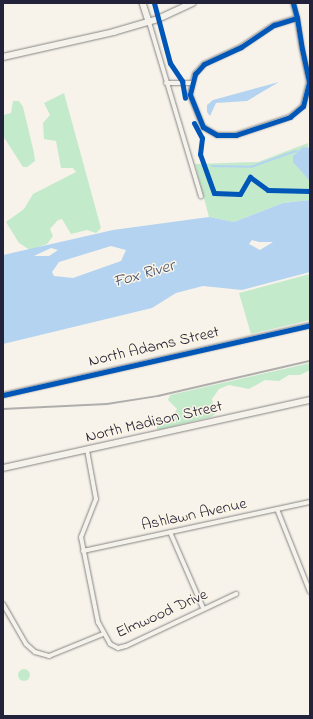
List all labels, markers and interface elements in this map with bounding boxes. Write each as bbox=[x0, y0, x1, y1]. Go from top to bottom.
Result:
water label: Fox River bbox=[111, 256, 177, 292]
street label: North Adams Street bbox=[87, 323, 221, 371]
street label: North Madison Street bbox=[84, 397, 224, 447]
street label: Ashlawn Avenue bbox=[140, 494, 248, 536]
street label: Elmwood Drive bbox=[113, 585, 211, 643]

